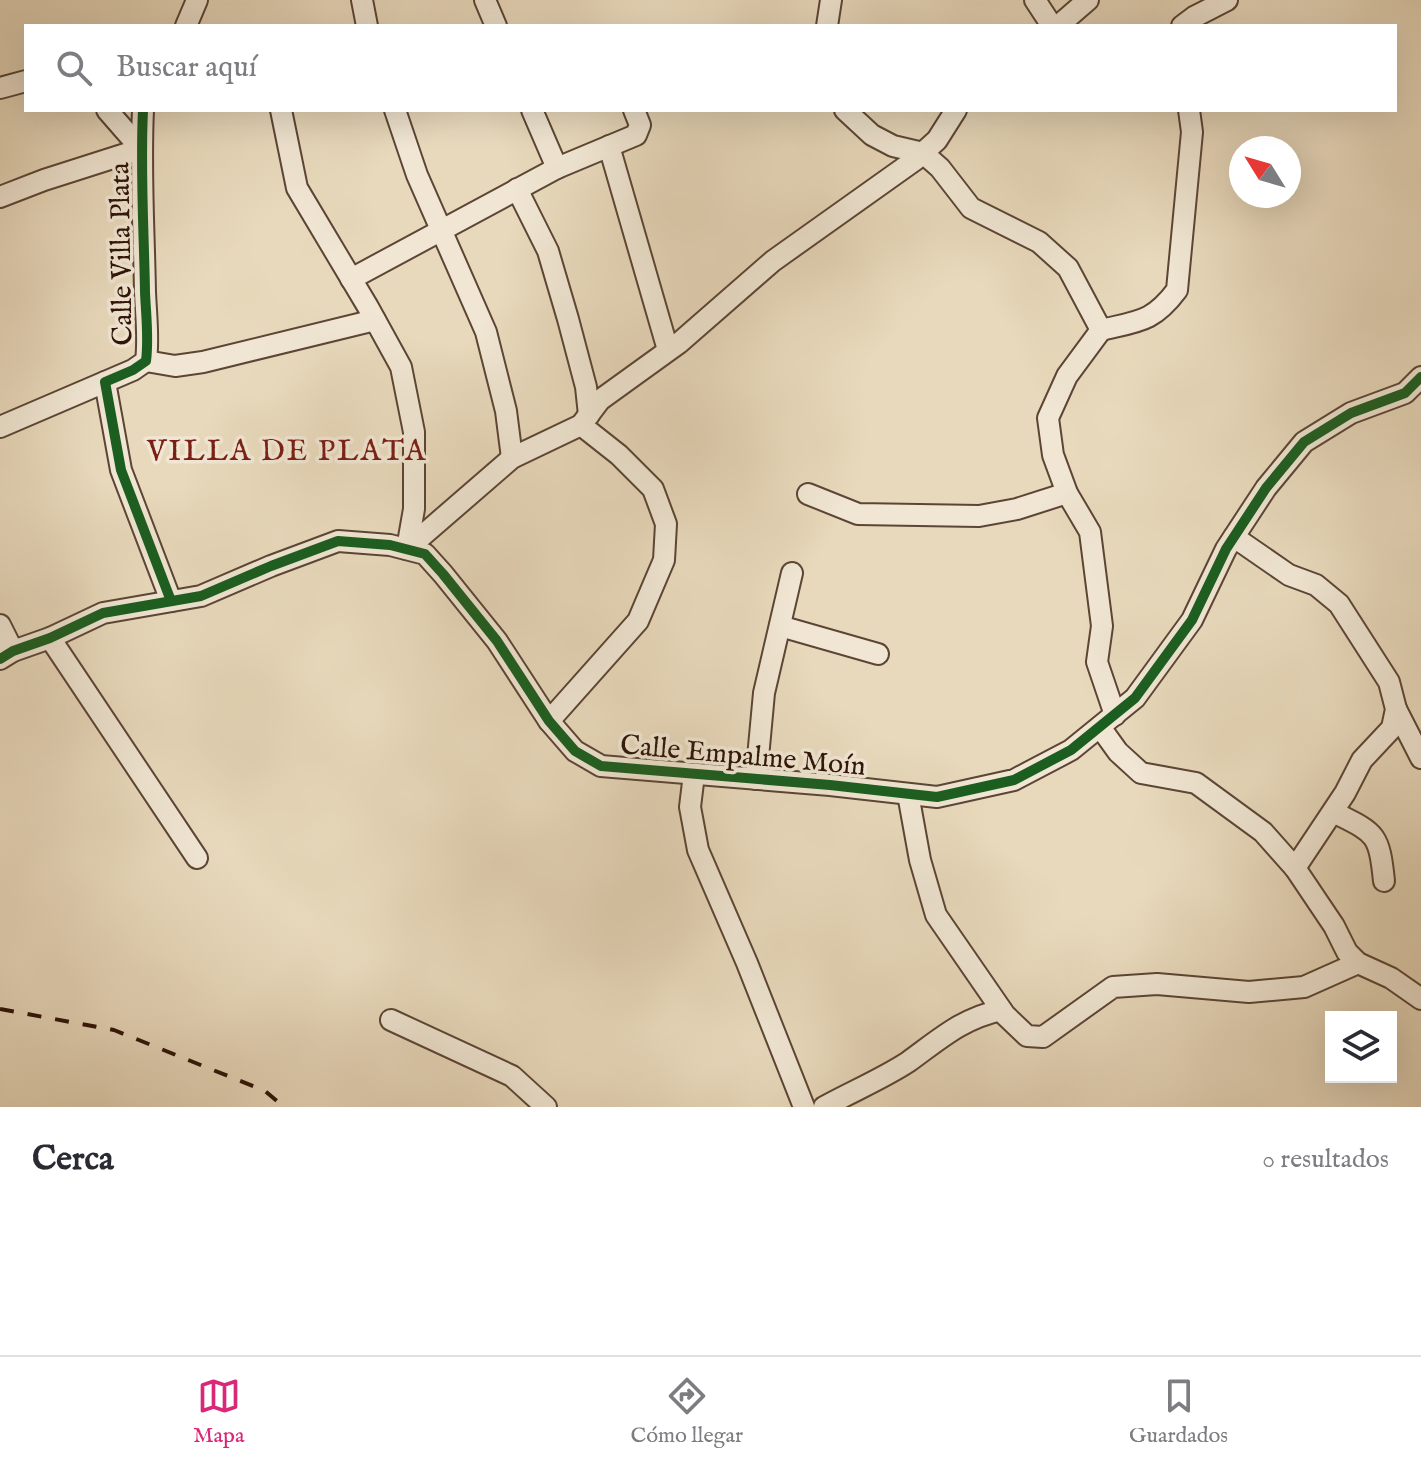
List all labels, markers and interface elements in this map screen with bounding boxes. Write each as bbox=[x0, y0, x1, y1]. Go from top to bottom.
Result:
search box bbox=[24, 24, 1397, 112]
icon: search bbox=[52, 46, 96, 90]
text: Buscar aquí bbox=[116, 49, 257, 87]
north arrow bbox=[1229, 136, 1301, 208]
street label: Calle Villa Plata bbox=[103, 161, 142, 346]
district label: VILLA DE PLATA bbox=[146, 433, 427, 471]
street label: Calle Empalme Moín bbox=[619, 728, 867, 785]
map controls bbox=[1325, 1011, 1397, 1083]
button: layers bbox=[1325, 1011, 1397, 1083]
text: Cerca bbox=[32, 1138, 114, 1181]
text: 0 resultados bbox=[1262, 1143, 1389, 1176]
tab: Mapa bbox=[193, 1374, 245, 1450]
tab: Cómo llegar bbox=[630, 1374, 743, 1450]
tab: Guardados bbox=[1129, 1374, 1228, 1450]

